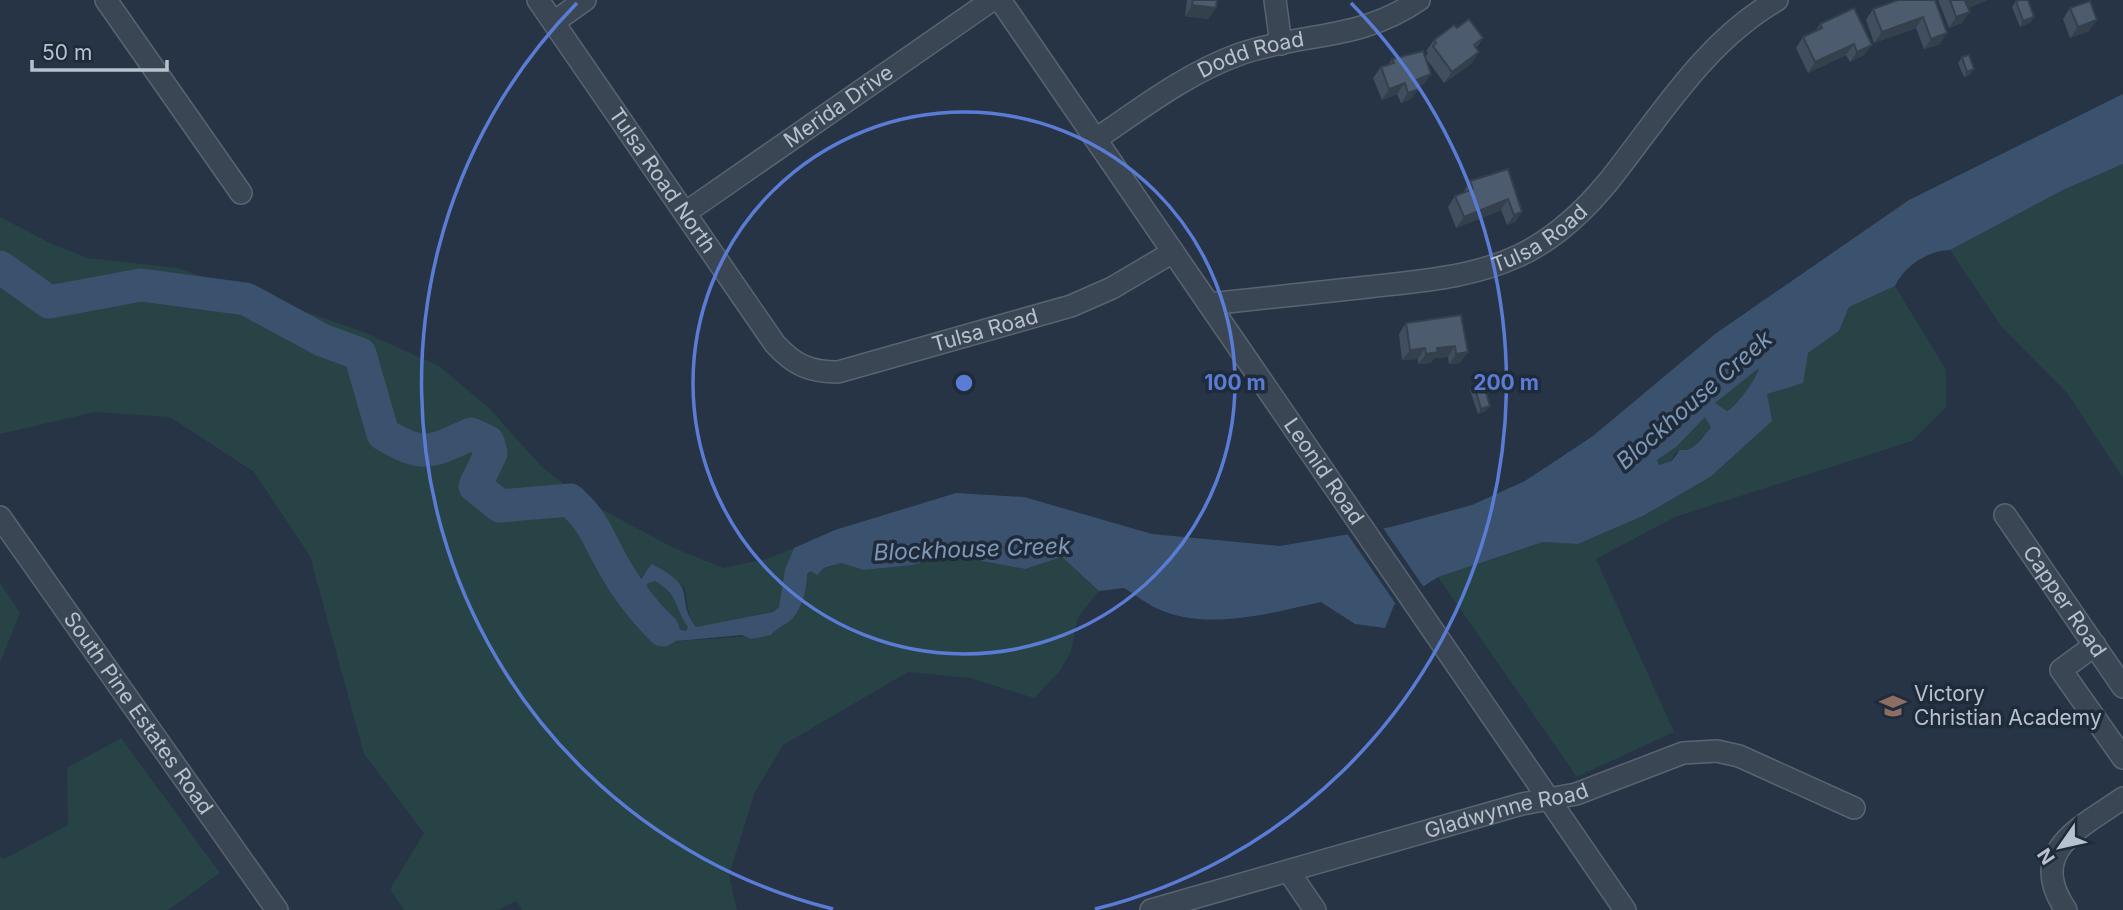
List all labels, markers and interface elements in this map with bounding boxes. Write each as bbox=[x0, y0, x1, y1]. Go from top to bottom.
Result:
street label: Dodd Road bbox=[1193, 26, 1306, 83]
scale bar bbox=[32, 28, 166, 72]
text: 50 m bbox=[42, 40, 92, 65]
street label: Merida Drive bbox=[779, 59, 898, 153]
street label: Tulsa Road North bbox=[604, 103, 721, 258]
street label: Tulsa Road bbox=[1488, 199, 1592, 277]
street label: Tulsa Road bbox=[929, 303, 1041, 357]
water label: Blockhouse Creek bbox=[1610, 324, 1778, 475]
text: 100 m bbox=[1204, 370, 1266, 395]
text: 200 m bbox=[1473, 370, 1539, 395]
centre of rings bbox=[952, 371, 976, 395]
street label: Leonid Road bbox=[1279, 413, 1370, 529]
water label: Blockhouse Creek bbox=[873, 532, 1071, 566]
street label: Capper Road bbox=[2018, 541, 2112, 662]
street label: South Pine Estates Road bbox=[59, 607, 219, 819]
place label: Victory Christian Academy bbox=[1914, 681, 2102, 730]
school or university icon: Victory Christian Academy bbox=[1878, 691, 1908, 721]
street label: Gladwynne Road bbox=[1421, 777, 1592, 843]
north arrow bbox=[2025, 812, 2095, 882]
text: N bbox=[2033, 844, 2060, 869]

